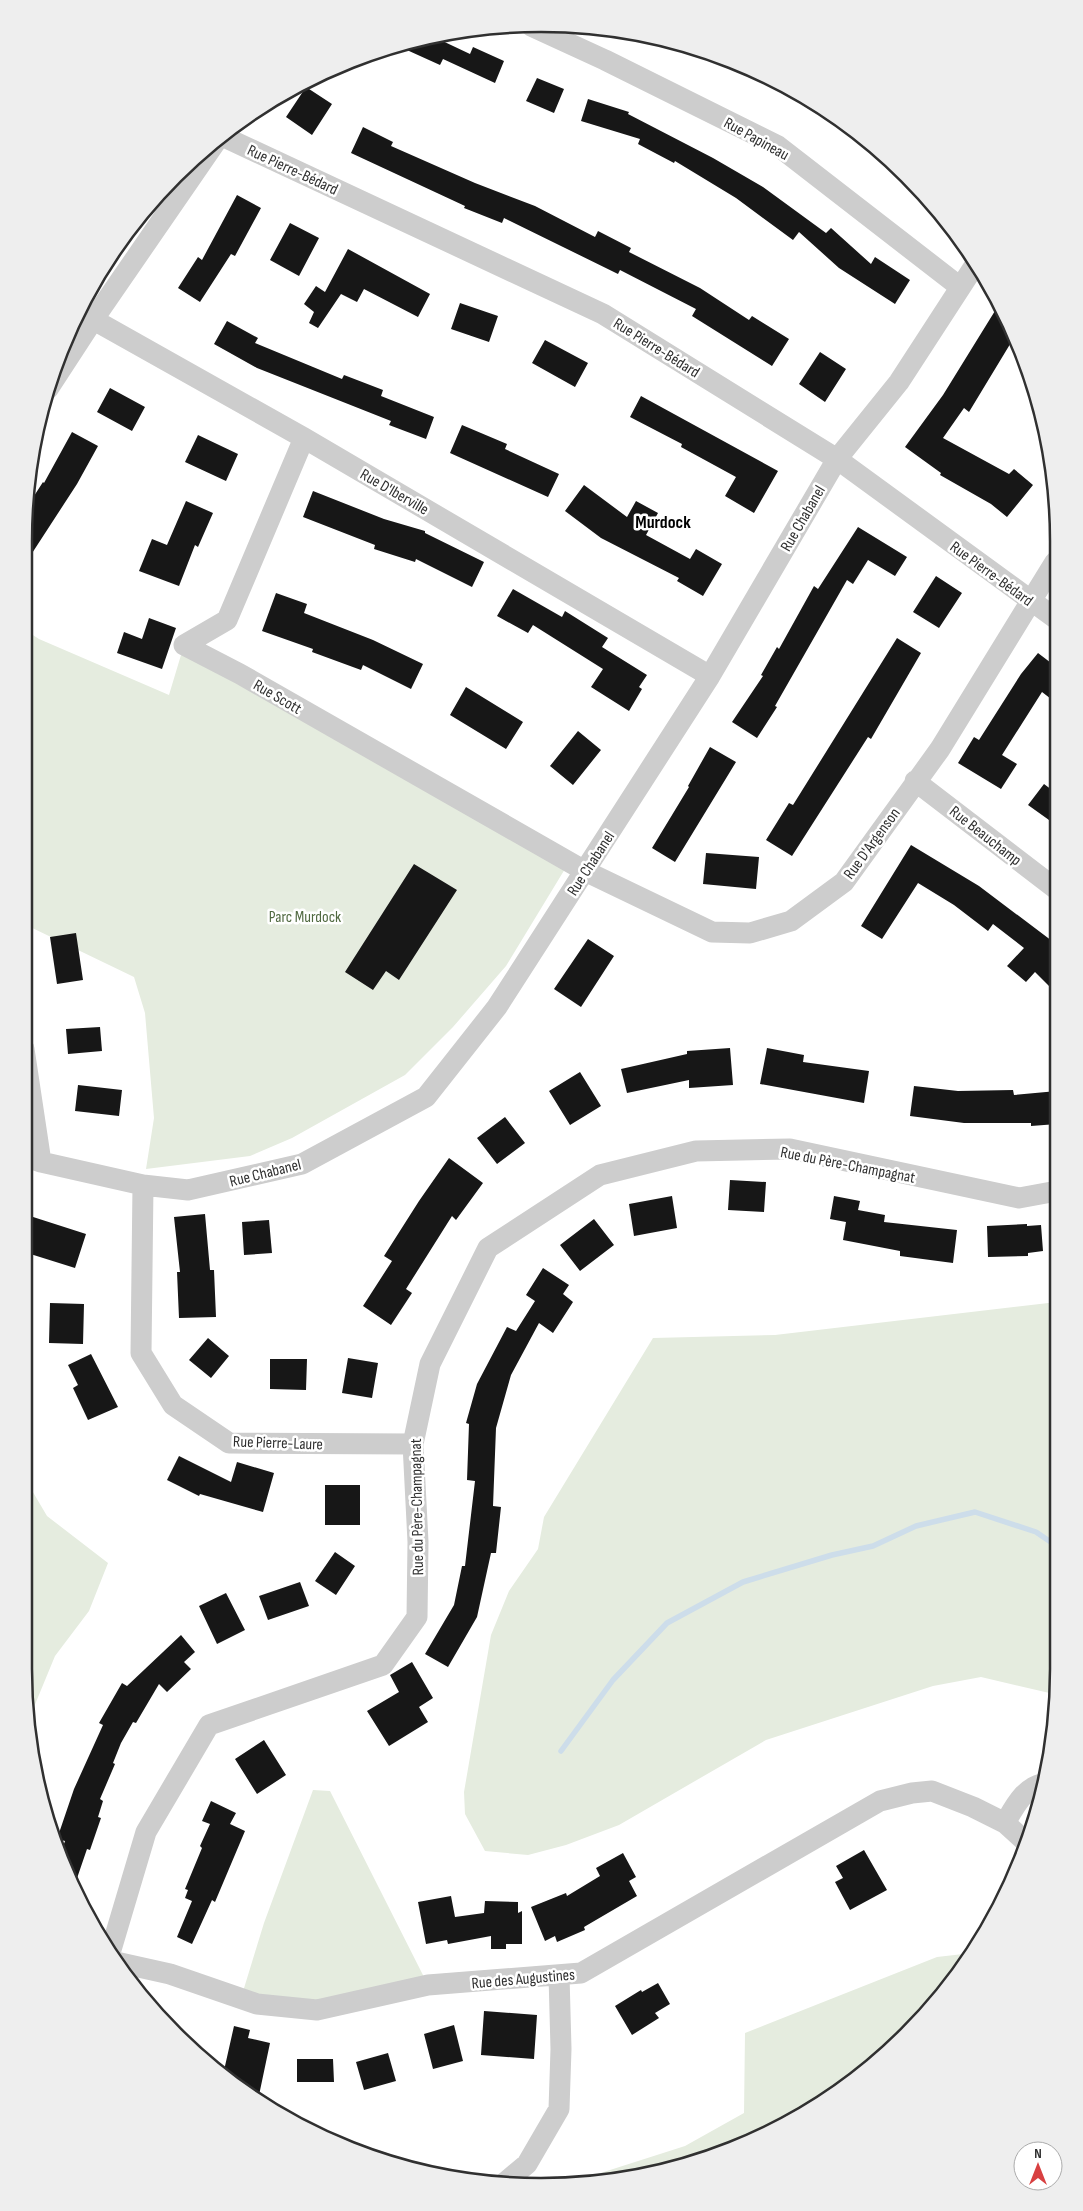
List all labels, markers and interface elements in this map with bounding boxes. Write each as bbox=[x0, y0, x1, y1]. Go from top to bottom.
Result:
street label: Rue Papineau bbox=[720, 114, 792, 165]
street label: Rue Pierre-Bédard bbox=[244, 141, 341, 200]
street label: Rue Pierre-Bédard bbox=[610, 314, 703, 382]
street label: Rue D'Iberville bbox=[357, 465, 432, 520]
street label: Rue Chabanel bbox=[777, 482, 830, 555]
district label: Murdock bbox=[635, 512, 691, 533]
street label: Rue Pierre-Bédard bbox=[946, 538, 1036, 611]
street label: Rue Scott bbox=[250, 676, 305, 719]
street label: Rue Beauchamp bbox=[945, 802, 1025, 870]
street label: Rue D'Argenson bbox=[840, 804, 904, 883]
street label: Rue Chabanel bbox=[563, 828, 619, 900]
park label: Parc Murdock bbox=[269, 908, 341, 927]
street label: Rue du Père-Champagnat bbox=[779, 1143, 917, 1188]
street label: Rue Chabanel bbox=[228, 1155, 303, 1191]
street label: Rue Pierre-Laure bbox=[233, 1432, 323, 1455]
street label: Rue du Père-Champagnat bbox=[407, 1438, 428, 1576]
street label: Rue des Augustines bbox=[471, 1965, 576, 1993]
north arrow bbox=[1013, 2141, 1063, 2191]
text: N bbox=[1034, 2145, 1042, 2162]

